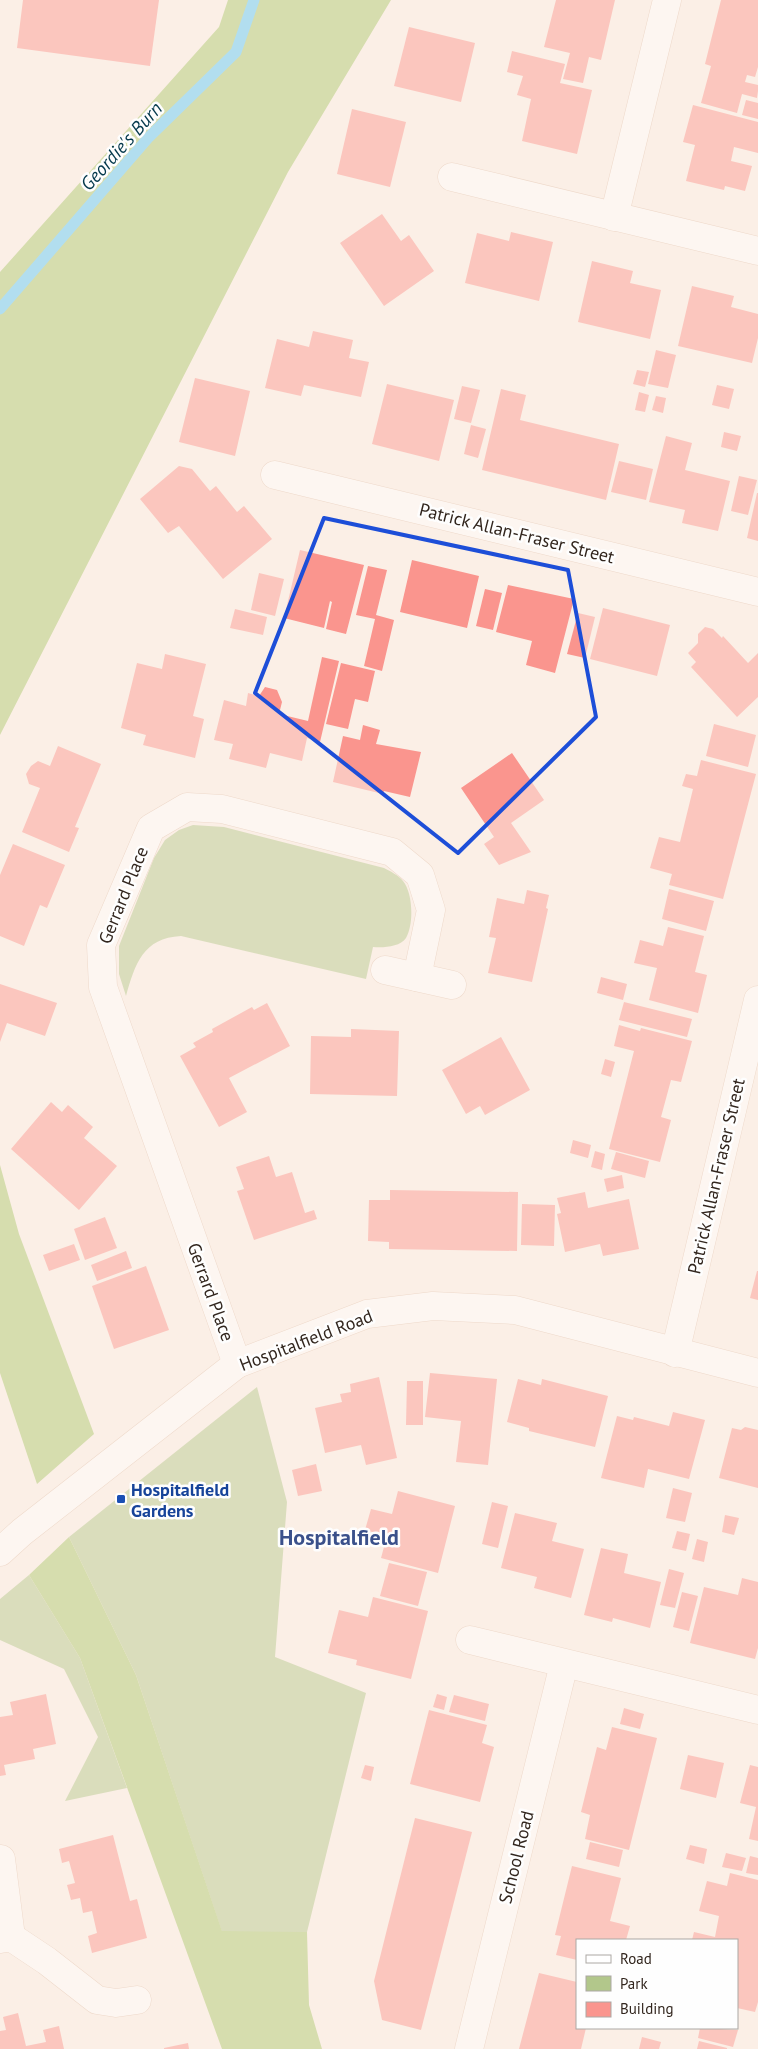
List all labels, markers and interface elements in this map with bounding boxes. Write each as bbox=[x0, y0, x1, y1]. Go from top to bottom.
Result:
water label: Geordie's Burn bbox=[75, 97, 167, 195]
street label: Patrick Allan-Fraser Street bbox=[417, 498, 617, 568]
street label: Gerrard Place bbox=[93, 843, 153, 947]
street label: Patrick Allan-Fraser Street bbox=[682, 1076, 750, 1276]
street label: Gerrard Place bbox=[183, 1240, 239, 1344]
street label: Hospitalfield Road bbox=[236, 1304, 376, 1376]
place label: Hospitalfield Gardens bbox=[131, 1478, 229, 1522]
marker: Hospitalfield Gardens bbox=[115, 1493, 127, 1505]
district label: Hospitalfield bbox=[279, 1523, 399, 1551]
street label: School Road bbox=[493, 1808, 539, 1906]
legend bbox=[576, 1939, 738, 2029]
text: Road bbox=[620, 1949, 652, 1968]
text: Park bbox=[620, 1974, 648, 1993]
text: Building bbox=[620, 1999, 674, 2018]

